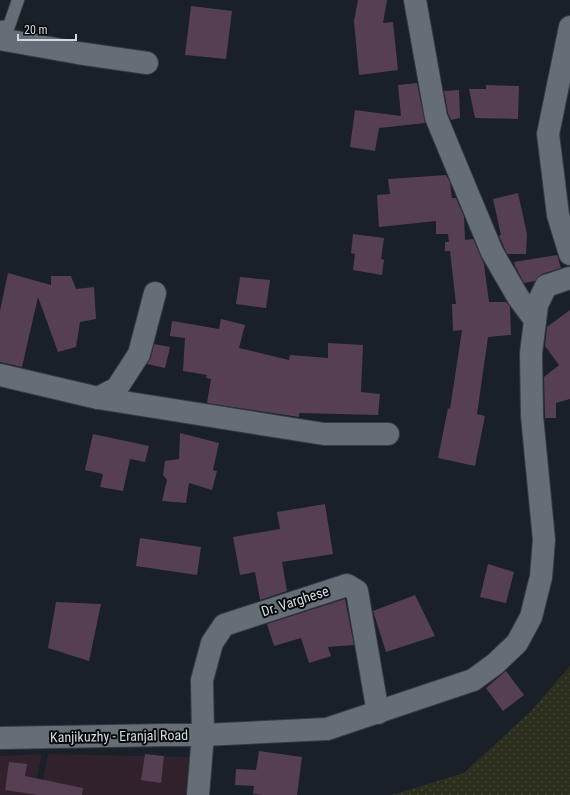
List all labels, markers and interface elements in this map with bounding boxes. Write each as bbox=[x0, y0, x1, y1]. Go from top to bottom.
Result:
scale bar bbox=[18, 16, 76, 42]
text: 20 m bbox=[24, 23, 48, 37]
street label: Dr. Varghese bbox=[259, 582, 331, 619]
street label: Kanjikuzhy - Eranjal Road bbox=[50, 727, 188, 745]

